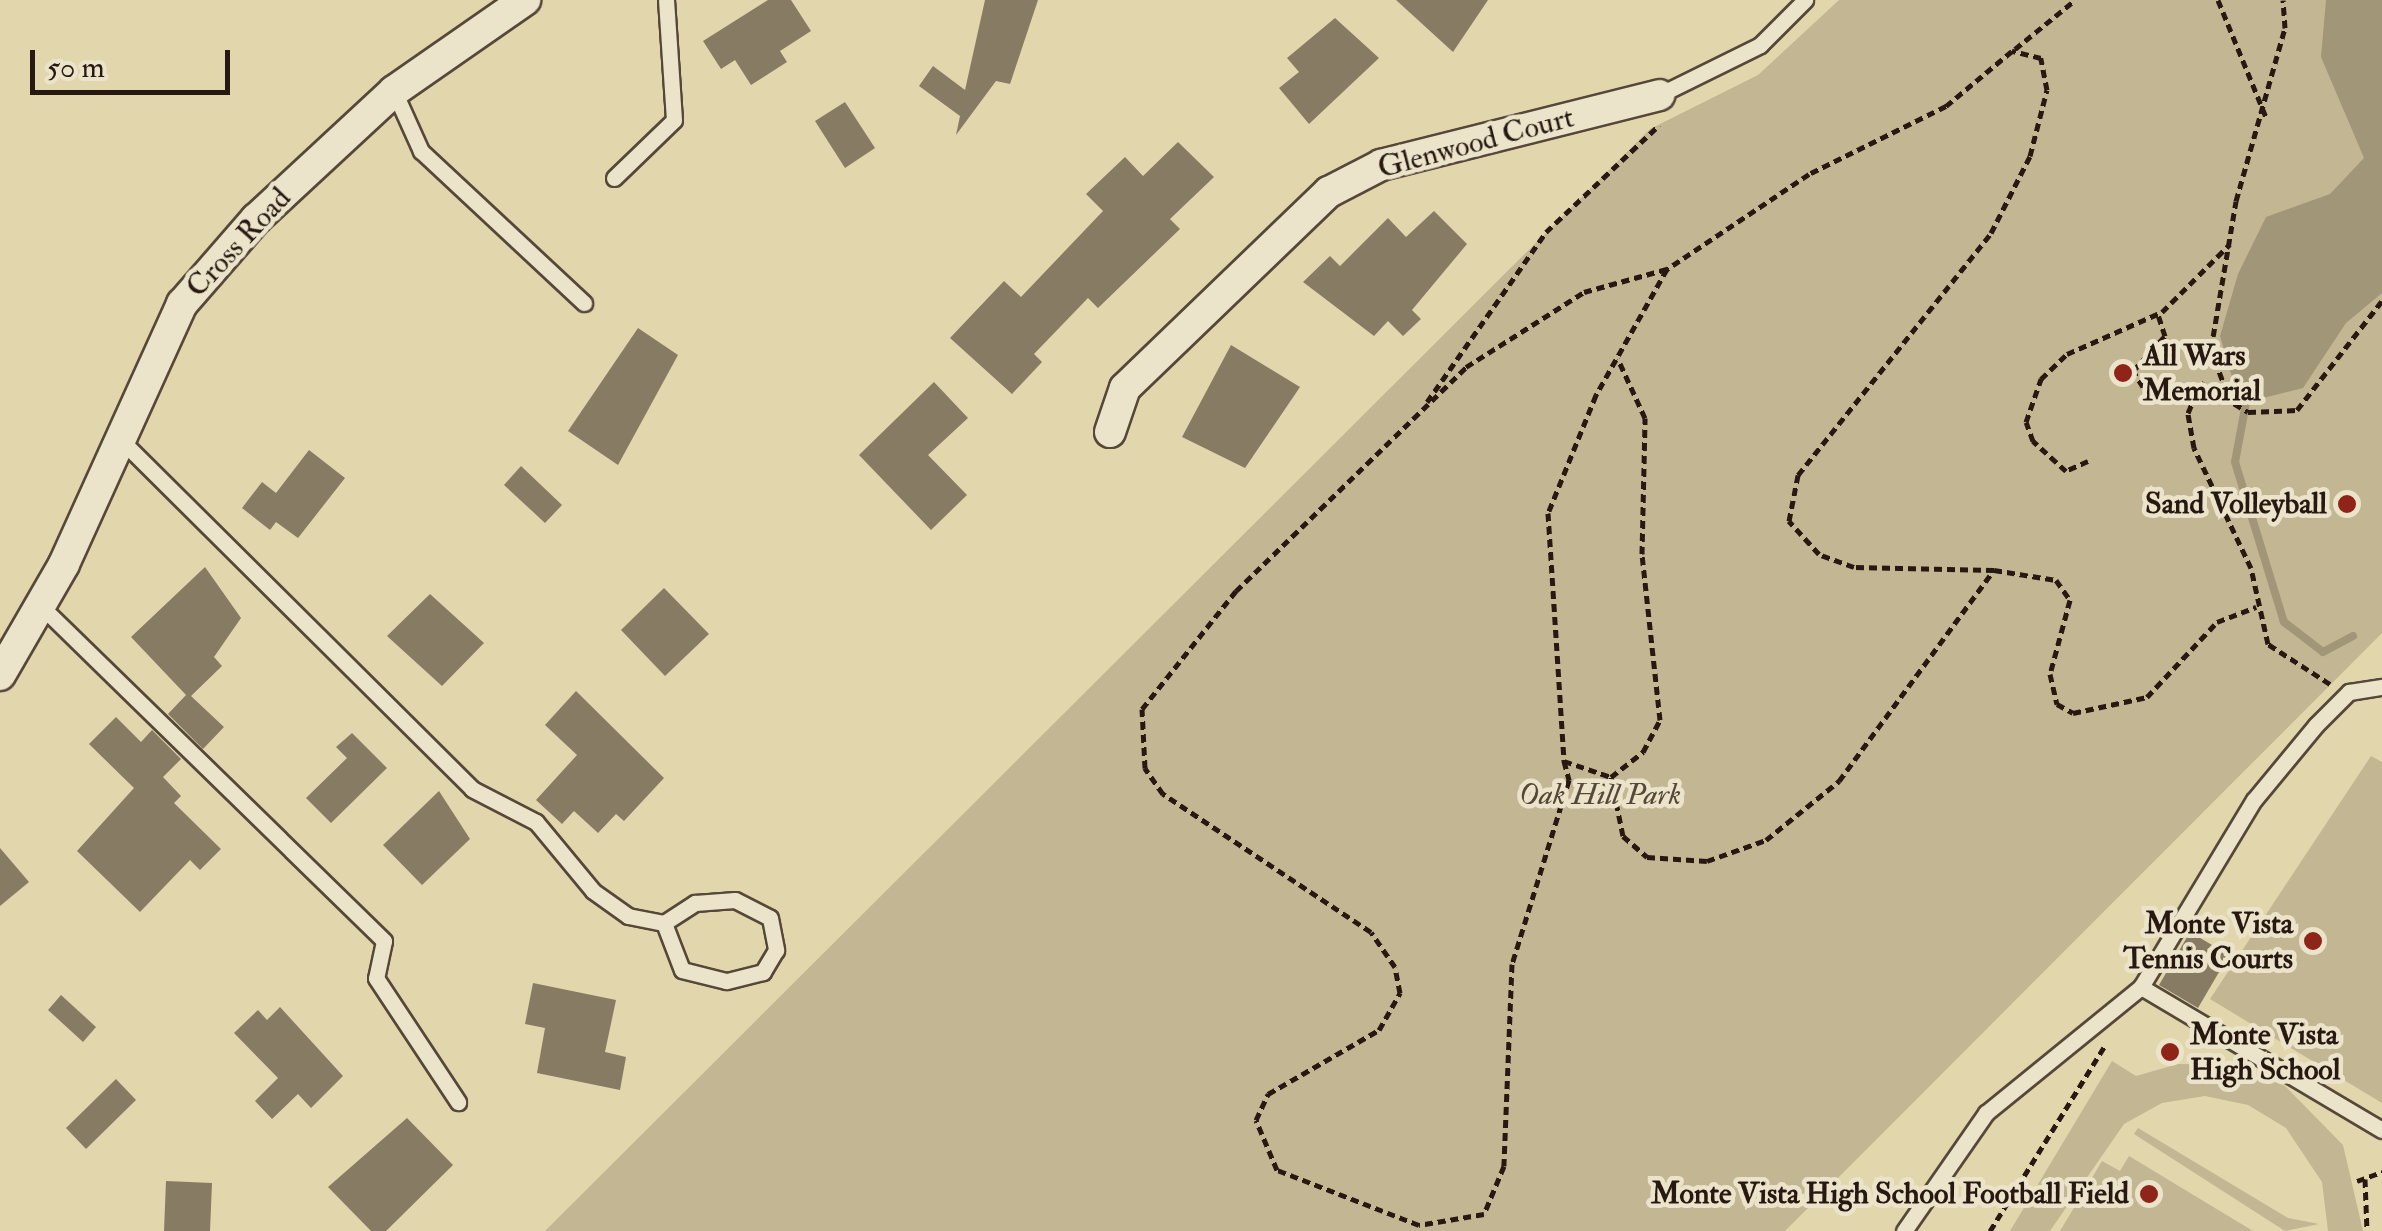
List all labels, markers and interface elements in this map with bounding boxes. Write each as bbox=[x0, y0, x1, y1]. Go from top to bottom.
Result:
scale bar bbox=[35, 30, 235, 92]
text: 50 m bbox=[47, 49, 105, 86]
street label: Glenwood Court bbox=[1374, 100, 1578, 186]
street label: Cross Road bbox=[179, 181, 299, 305]
place label: All Wars Memorial bbox=[2143, 338, 2261, 408]
marker: All Wars Memorial bbox=[2112, 362, 2134, 384]
place label: Sand Volleyball bbox=[2145, 486, 2327, 522]
marker: Sand Volleyball bbox=[2336, 493, 2358, 515]
park label: Oak Hill Park bbox=[1519, 777, 1681, 813]
place label: Monte Vista Tennis Courts bbox=[2123, 906, 2293, 976]
marker: Monte Vista Tennis Courts bbox=[2302, 930, 2324, 952]
place label: Monte Vista High School bbox=[2190, 1017, 2340, 1088]
marker: Monte Vista High School bbox=[2159, 1041, 2181, 1063]
place label: Monte Vista High School Football Field bbox=[1651, 1176, 2129, 1212]
marker: Monte Vista High School Football Field bbox=[2138, 1183, 2160, 1205]

